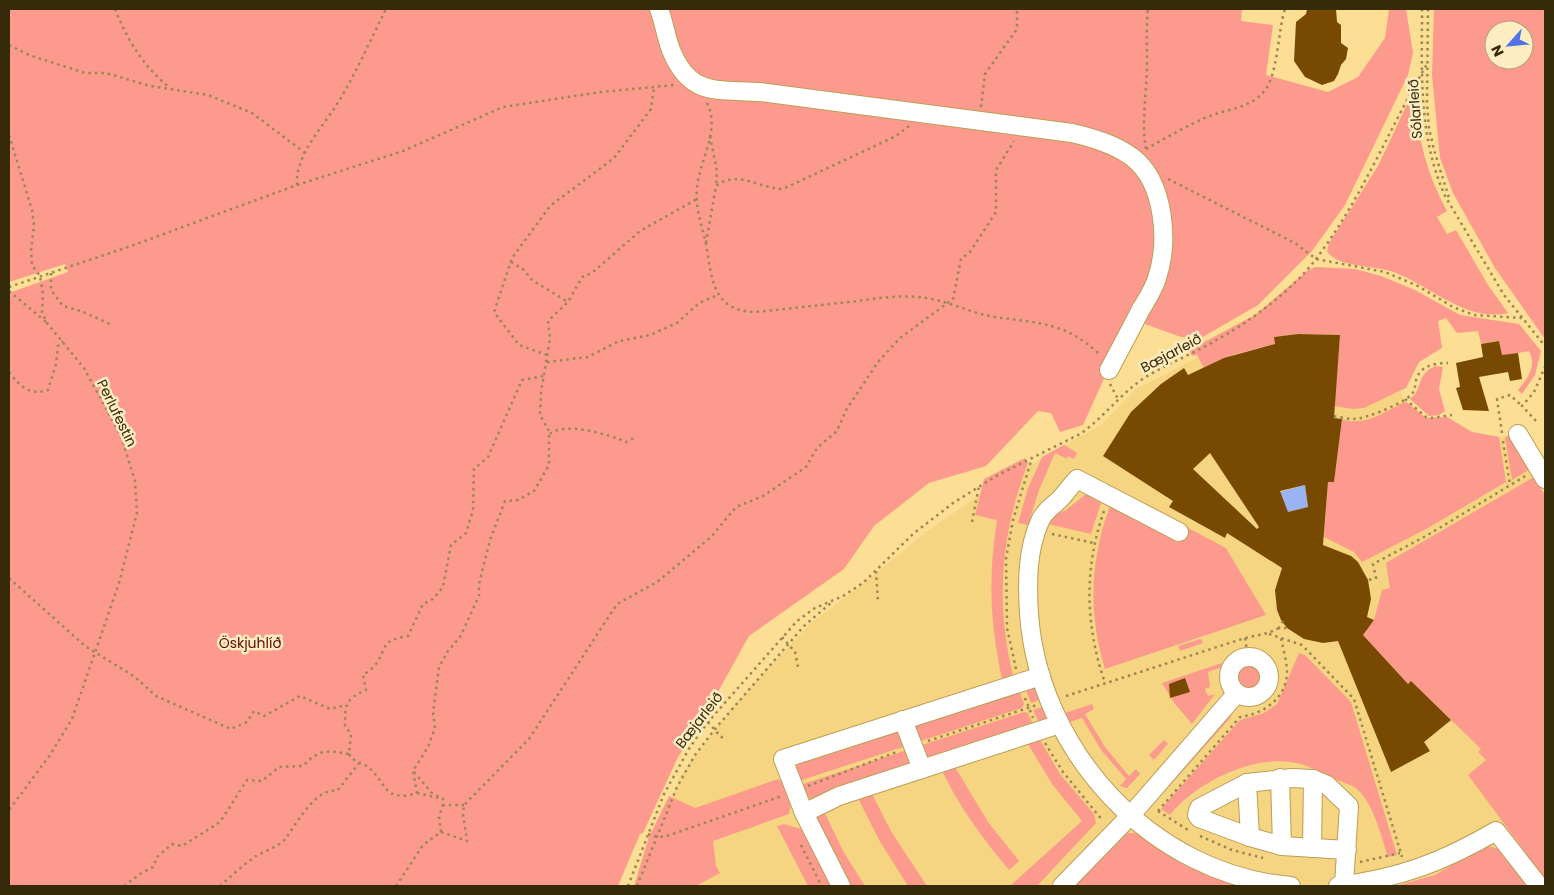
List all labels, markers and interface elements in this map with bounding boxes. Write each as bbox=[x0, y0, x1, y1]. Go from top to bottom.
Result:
north arrow bbox=[1484, 20, 1534, 70]
text: N bbox=[1486, 42, 1509, 60]
street label: Sólarleið bbox=[1403, 78, 1427, 140]
street label: Bæjarleið bbox=[1137, 329, 1205, 377]
street label: Perlufestin bbox=[92, 376, 142, 450]
park label: Öskjuhlíð bbox=[219, 633, 281, 653]
street label: Bæjarleið bbox=[671, 688, 727, 752]

